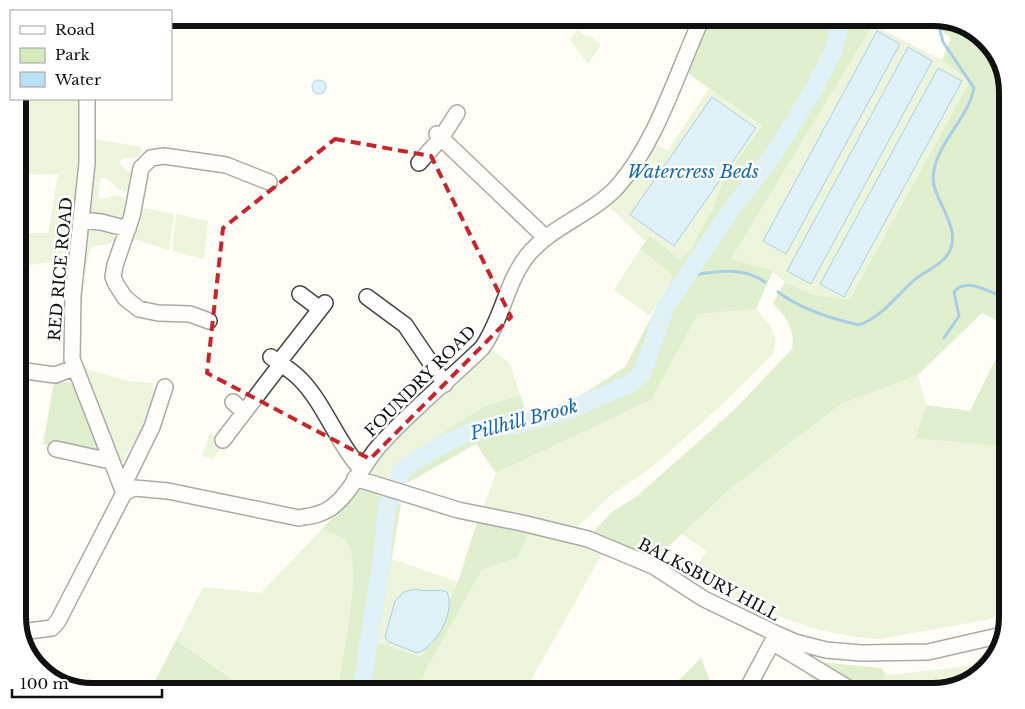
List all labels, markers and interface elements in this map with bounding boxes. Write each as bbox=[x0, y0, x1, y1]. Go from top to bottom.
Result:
legend bbox=[10, 10, 172, 100]
text: Road bbox=[55, 20, 95, 39]
text: Park bbox=[55, 45, 91, 64]
text: Water bbox=[54, 70, 102, 89]
water label: Watercress Beds bbox=[627, 161, 759, 183]
street label: RED RICE ROAD bbox=[44, 196, 76, 342]
street label: FOUNDRY ROAD bbox=[360, 321, 480, 441]
water label: Pillhill Brook bbox=[467, 395, 580, 445]
street label: BALKSBURY HILL bbox=[635, 533, 783, 625]
scale bar bbox=[12, 666, 162, 698]
text: 100 m bbox=[20, 674, 69, 693]

